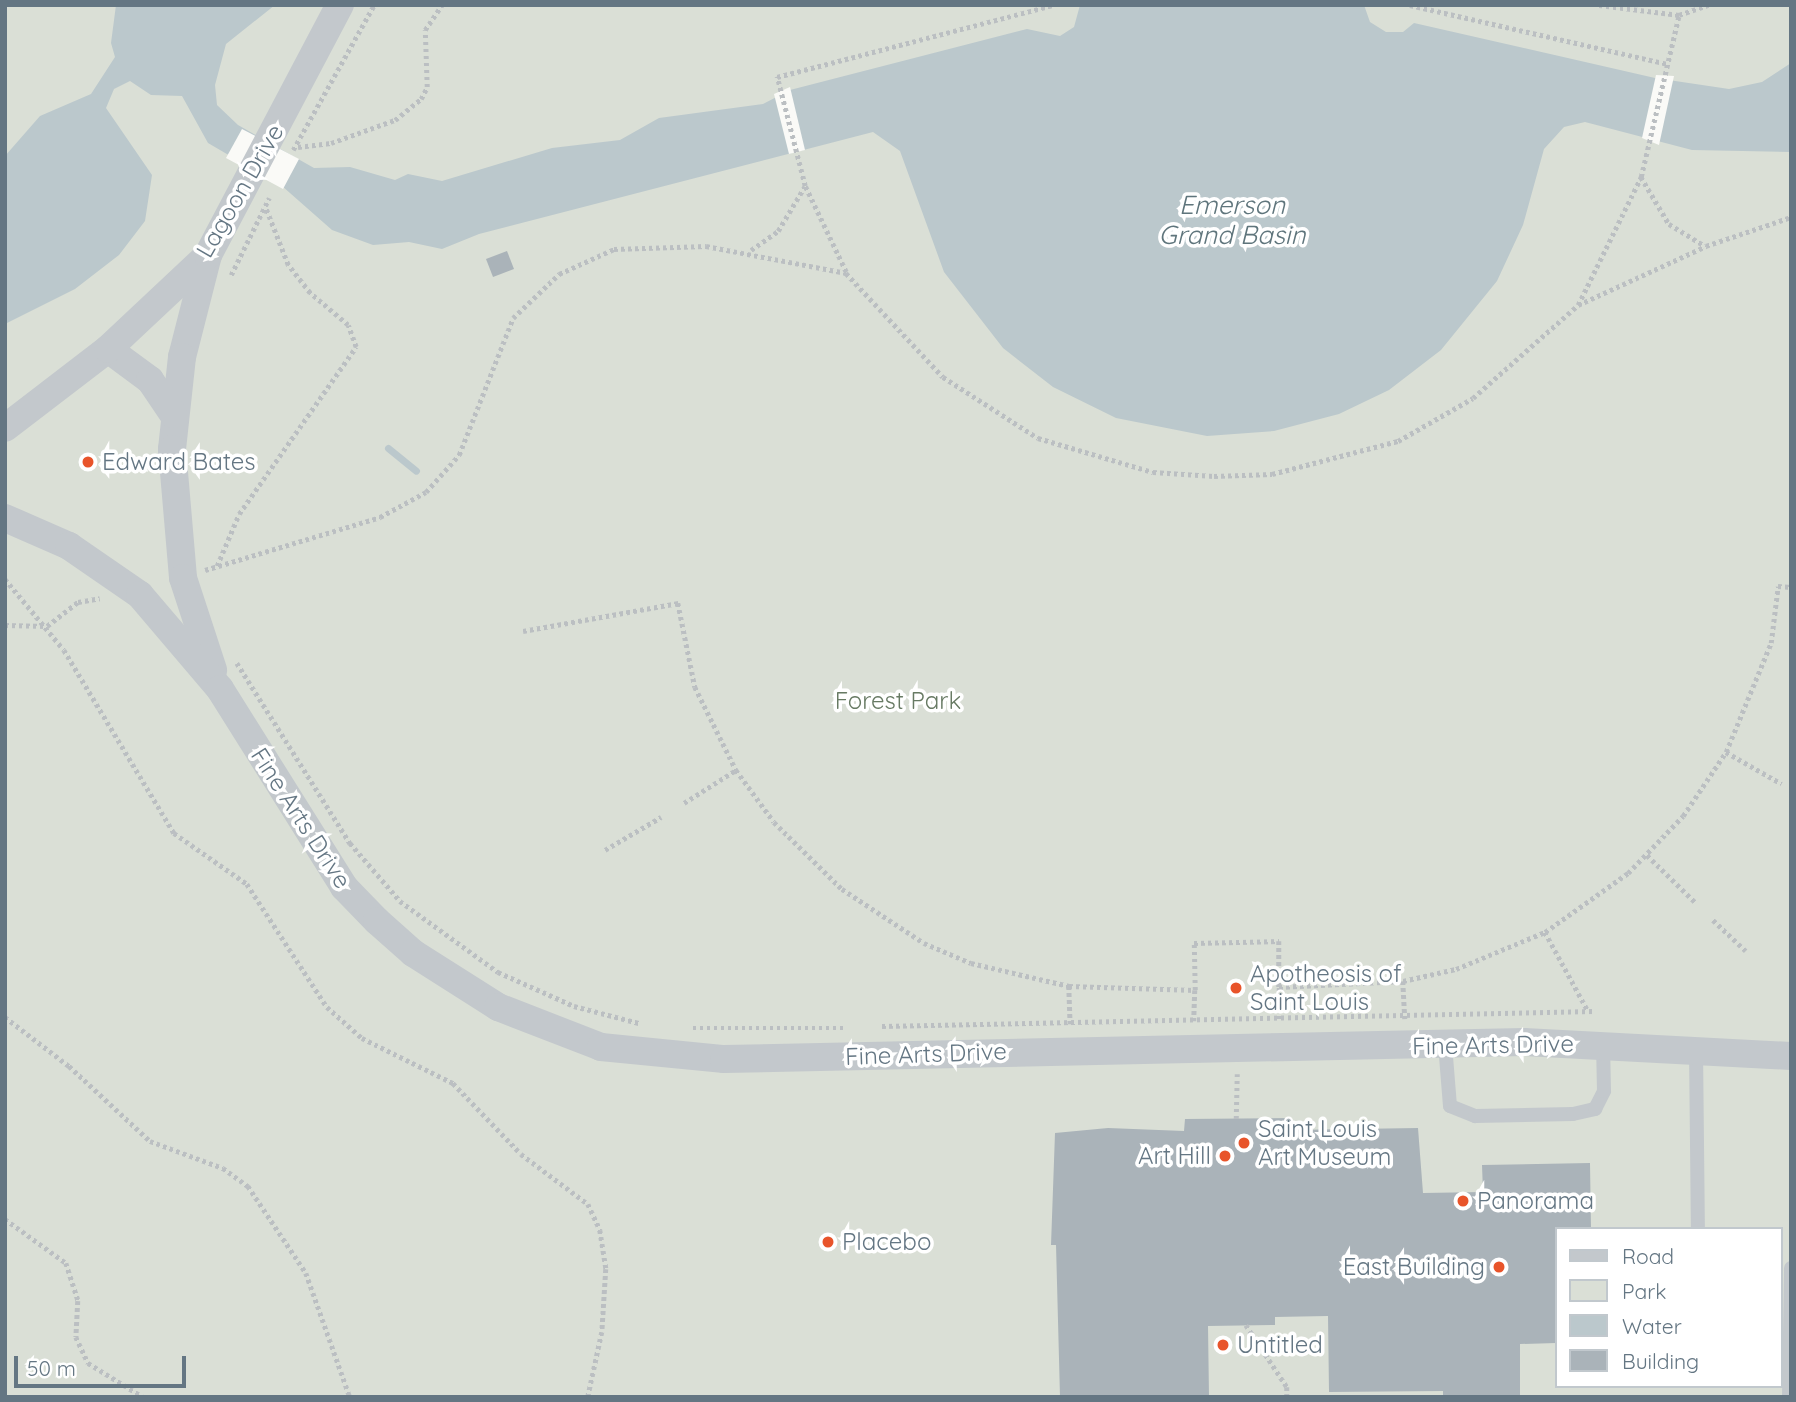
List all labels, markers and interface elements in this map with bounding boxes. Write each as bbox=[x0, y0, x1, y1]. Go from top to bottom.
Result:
street label: Lagoon Drive bbox=[190, 119, 290, 263]
water label: Emerson Grand Basin bbox=[1159, 189, 1305, 250]
place label: Edward Bates bbox=[102, 448, 256, 476]
marker: Edward Bates bbox=[80, 454, 96, 470]
park label: Forest Park bbox=[835, 687, 961, 715]
street label: Fine Arts Drive bbox=[245, 742, 357, 894]
place label: Apotheosis of Saint Louis bbox=[1250, 960, 1402, 1016]
marker: Apotheosis of Saint Louis bbox=[1228, 980, 1244, 996]
street label: Fine Arts Drive bbox=[1412, 1029, 1574, 1061]
street label: Fine Arts Drive bbox=[845, 1037, 1007, 1071]
place label: Saint Louis Art Museum bbox=[1258, 1115, 1391, 1171]
marker: Saint Louis Art Museum bbox=[1236, 1135, 1252, 1151]
place label: Art Hill bbox=[1138, 1142, 1211, 1170]
marker: Art Hill bbox=[1217, 1148, 1233, 1164]
place label: Panorama bbox=[1477, 1187, 1594, 1215]
marker: Panorama bbox=[1455, 1193, 1471, 1209]
legend bbox=[1554, 1227, 1782, 1388]
place label: Placebo bbox=[842, 1228, 931, 1256]
marker: Placebo bbox=[820, 1234, 836, 1250]
text: Road bbox=[1622, 1243, 1674, 1269]
place label: East Building bbox=[1343, 1253, 1485, 1281]
marker: East Building bbox=[1491, 1259, 1507, 1275]
text: Park bbox=[1622, 1278, 1666, 1304]
text: Water bbox=[1622, 1313, 1682, 1339]
place label: Untitled bbox=[1237, 1331, 1323, 1359]
marker: Untitled bbox=[1215, 1337, 1231, 1353]
scale bar bbox=[18, 1342, 189, 1386]
text: Building bbox=[1622, 1348, 1699, 1374]
text: 50 m bbox=[27, 1355, 76, 1381]

